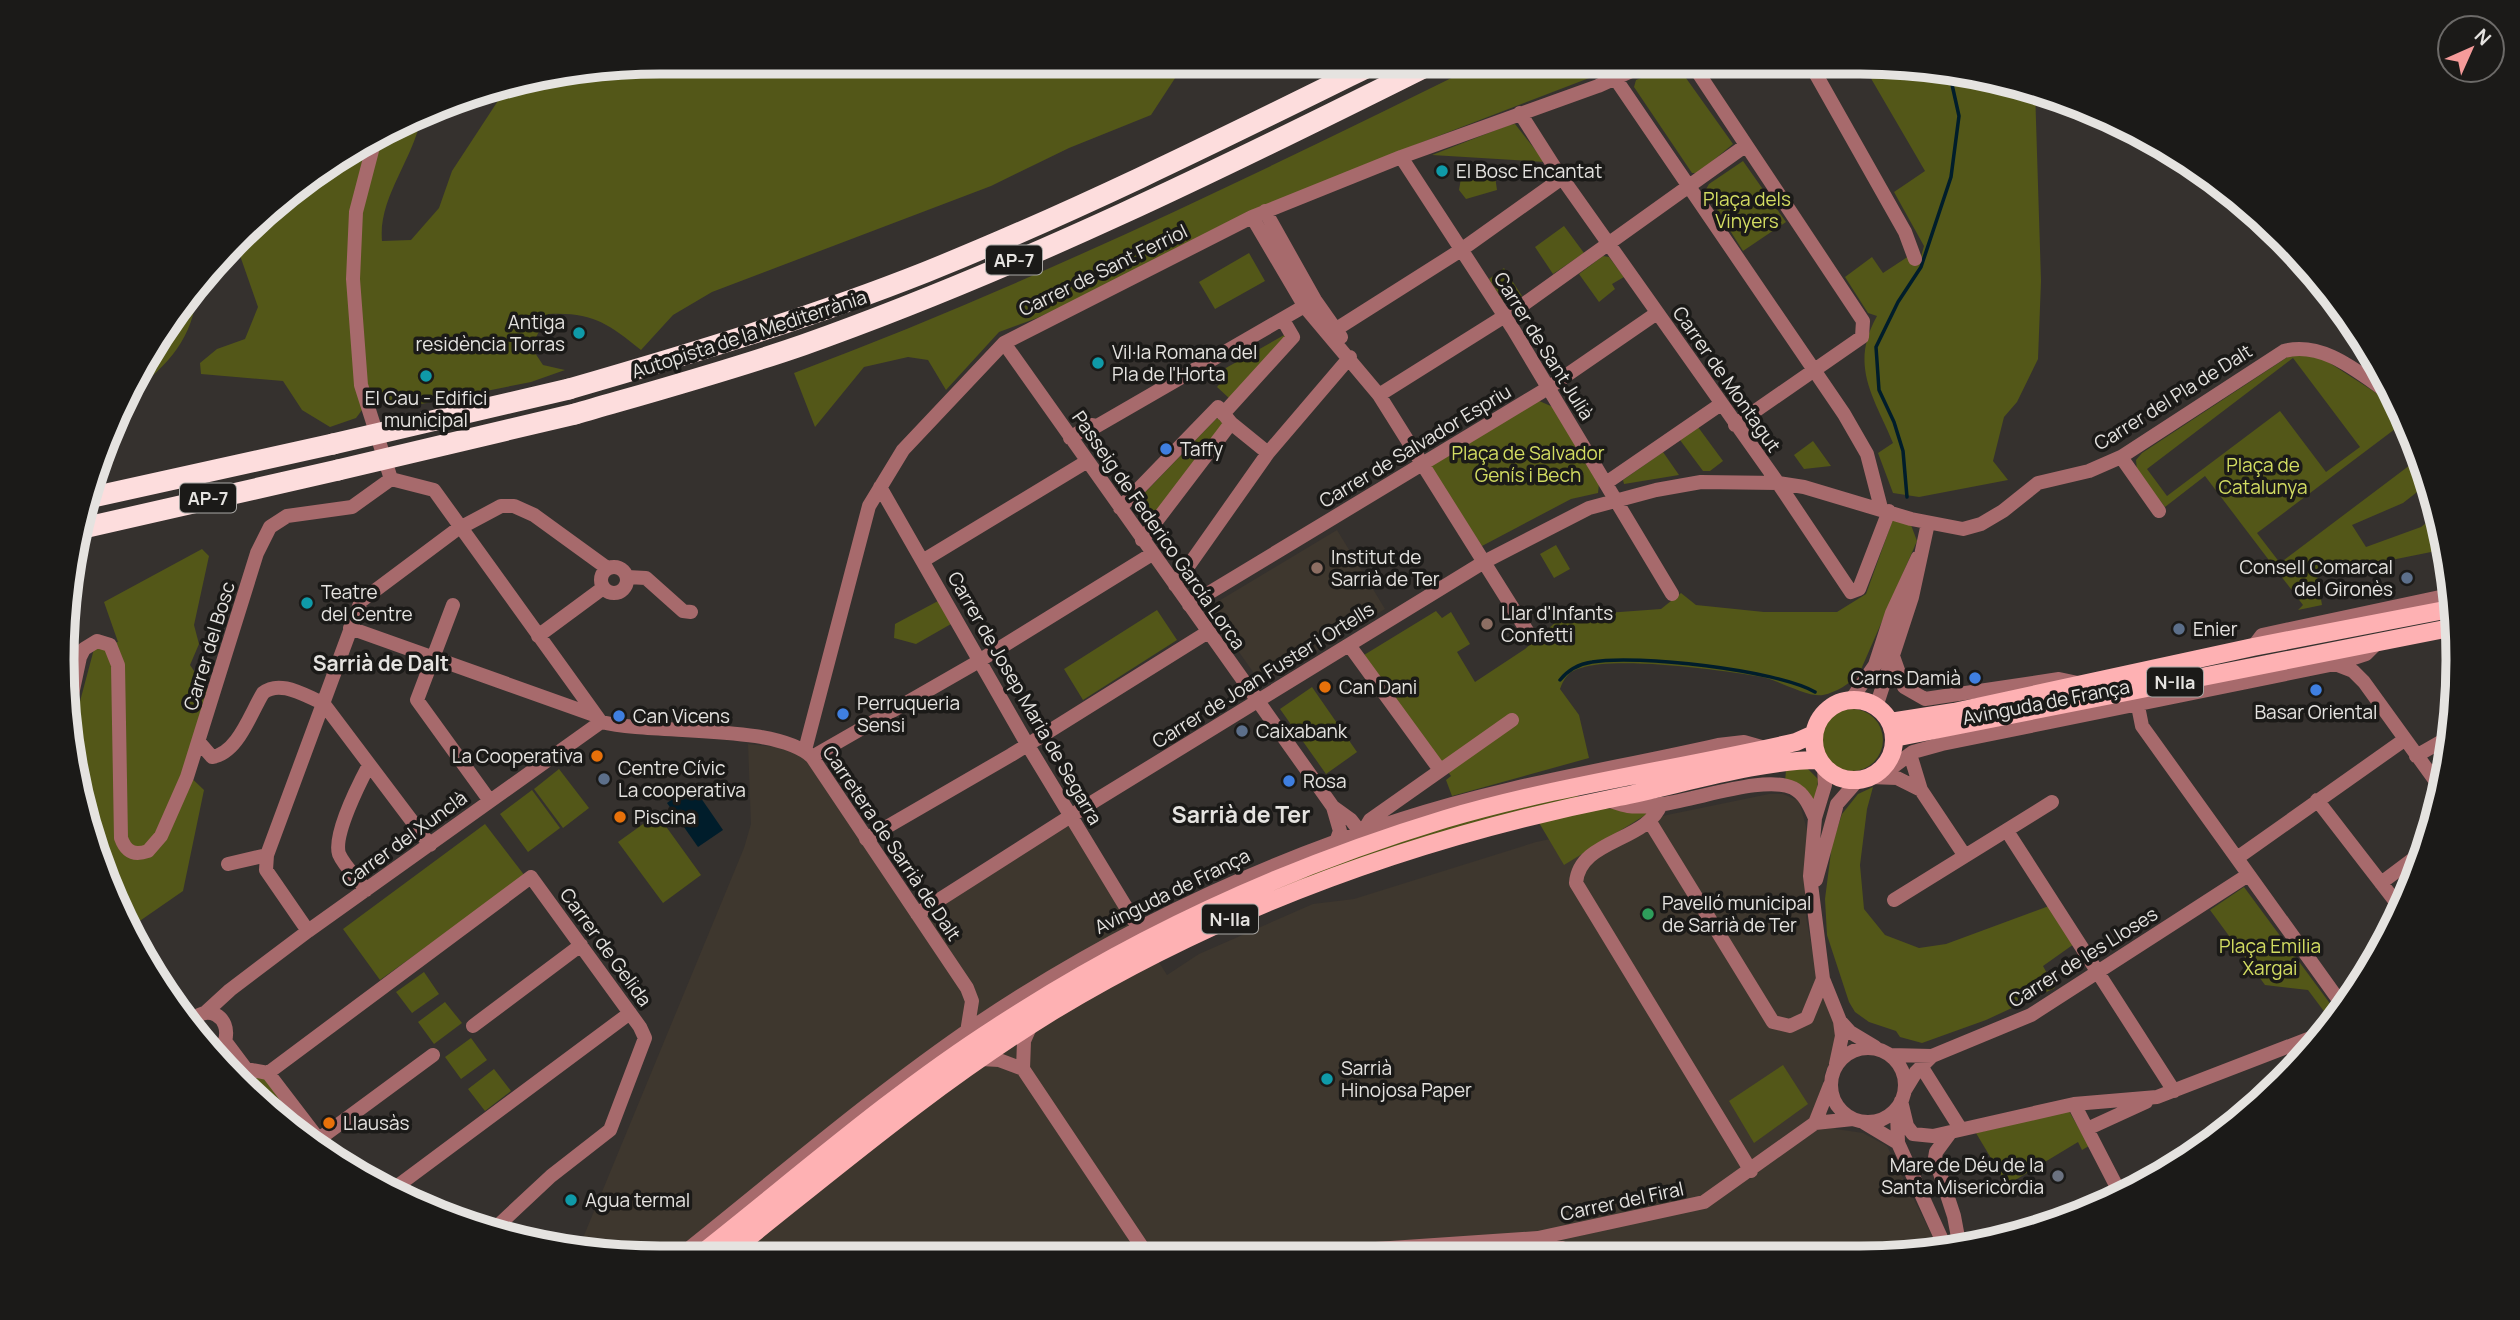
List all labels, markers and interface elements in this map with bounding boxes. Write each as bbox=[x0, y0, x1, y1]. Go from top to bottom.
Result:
north arrow bbox=[2436, 14, 2506, 84]
text: N bbox=[2469, 23, 2497, 51]
place label: El Bosc Encantat bbox=[1456, 158, 1602, 184]
marker: El Bosc Encantat bbox=[1434, 163, 1450, 179]
park label: Plaça dels Vinyers bbox=[1703, 186, 1791, 234]
street label: Carrer de Sant Ferriol bbox=[1014, 218, 1192, 322]
road number: AP-7 bbox=[986, 246, 1042, 274]
street label: Carrer de Sant Julià bbox=[1488, 267, 1600, 425]
street label: Autopista de la Mediterrània bbox=[628, 284, 870, 384]
street label: Carrer de Montagut bbox=[1667, 301, 1787, 457]
place label: Antiga residència Torras bbox=[416, 309, 565, 357]
marker: Antiga residència Torras bbox=[571, 325, 587, 341]
street label: Carrer del Pla de Dalt bbox=[2089, 338, 2257, 456]
place label: Vil·la Romana del Pla de l'Horta bbox=[1112, 339, 1257, 387]
marker: Vil·la Romana del Pla de l'Horta bbox=[1090, 355, 1106, 371]
marker: El Cau - Edifici municipal bbox=[418, 368, 434, 384]
street label: Carrer de Salvador Espriu bbox=[1314, 378, 1516, 514]
place label: El Cau - Edifici municipal bbox=[365, 385, 487, 433]
street label: Passeig de Federico García Lorca bbox=[1066, 405, 1252, 655]
place label: Taffy bbox=[1180, 436, 1223, 462]
park label: Plaça de Salvador Genís i Bech bbox=[1451, 440, 1605, 488]
marker: Taffy bbox=[1158, 441, 1174, 457]
park label: Plaça de Catalunya bbox=[2218, 452, 2308, 500]
road number: AP-7 bbox=[180, 484, 236, 512]
place label: Institut de Sarrià de Ter bbox=[1331, 544, 1440, 592]
place label: Consell Comarcal del Gironès bbox=[2240, 554, 2393, 602]
marker: Institut de Sarrià de Ter bbox=[1309, 560, 1325, 576]
street label: Carrer de Josep Maria de Segarra bbox=[942, 567, 1108, 829]
marker: Consell Comarcal del Gironès bbox=[2399, 570, 2415, 586]
street label: Carrer del Bosc bbox=[177, 578, 241, 714]
place label: Teatre del Centre bbox=[321, 579, 413, 627]
marker: Teatre del Centre bbox=[299, 595, 315, 611]
street label: Carrer de Joan Fuster i Ortells bbox=[1147, 596, 1379, 754]
place label: Llar d'Infants Confetti bbox=[1501, 600, 1613, 648]
marker: Llar d'Infants Confetti bbox=[1479, 616, 1495, 632]
place label: Enier bbox=[2193, 616, 2238, 642]
marker: Enier bbox=[2171, 621, 2187, 637]
district label: Sarrià de Dalt bbox=[313, 649, 449, 677]
place label: Carns Damià bbox=[1851, 665, 1961, 691]
road number: N-IIa bbox=[2147, 668, 2203, 696]
marker: Carns Damià bbox=[1967, 670, 1983, 686]
street label: Avinguda de França bbox=[1960, 673, 2132, 731]
place label: Can Dani bbox=[1339, 674, 1417, 700]
marker: Can Dani bbox=[1317, 679, 1333, 695]
marker: Basar Oriental bbox=[2308, 682, 2324, 698]
place label: Perruqueria Sensi bbox=[857, 690, 960, 738]
place label: Basar Oriental bbox=[2254, 699, 2378, 725]
place label: Can Vicens bbox=[633, 703, 730, 729]
marker: Perruqueria Sensi bbox=[835, 706, 851, 722]
marker: Can Vicens bbox=[611, 708, 627, 724]
place label: Caixabank bbox=[1256, 718, 1348, 744]
marker: Caixabank bbox=[1234, 723, 1250, 739]
street label: Carretera de Sarrià de Dalt bbox=[817, 740, 967, 946]
place label: La Cooperativa bbox=[452, 743, 583, 769]
marker: La Cooperativa bbox=[589, 748, 605, 764]
place label: Centre Cívic La cooperativa bbox=[618, 755, 746, 803]
place label: Rosa bbox=[1303, 768, 1347, 794]
marker: Centre Cívic La cooperativa bbox=[596, 771, 612, 787]
marker: Rosa bbox=[1281, 773, 1297, 789]
street label: Carrer del Xunclà bbox=[336, 785, 472, 893]
district label: Sarrià de Ter bbox=[1172, 798, 1310, 830]
place label: Piscina bbox=[634, 804, 696, 830]
marker: Piscina bbox=[612, 809, 628, 825]
street label: Avinguda de França bbox=[1090, 842, 1254, 940]
street label: Carrer de Gelida bbox=[554, 882, 658, 1012]
place label: Pavelló municipal de Sarrià de Ter bbox=[1662, 890, 1812, 938]
street label: Carrer de les Lloses bbox=[2004, 901, 2163, 1013]
road number: N-IIa bbox=[1202, 904, 1258, 934]
marker: Pavelló municipal de Sarrià de Ter bbox=[1640, 906, 1656, 922]
park label: Plaça Emilia Xargai bbox=[2219, 933, 2321, 981]
place label: Sarrià Hinojosa Paper bbox=[1341, 1055, 1472, 1103]
marker: Sarrià Hinojosa Paper bbox=[1319, 1071, 1335, 1087]
place label: Llausàs bbox=[343, 1110, 410, 1136]
marker: Llausàs bbox=[321, 1115, 337, 1131]
place label: Mare de Déu de la Santa Misericòrdia bbox=[1881, 1152, 2044, 1200]
marker: Mare de Déu de la Santa Misericòrdia bbox=[2050, 1168, 2066, 1184]
street label: Carrer del Firal bbox=[1558, 1175, 1686, 1227]
place label: Agua termal bbox=[585, 1187, 690, 1213]
marker: Agua termal bbox=[563, 1192, 579, 1208]

